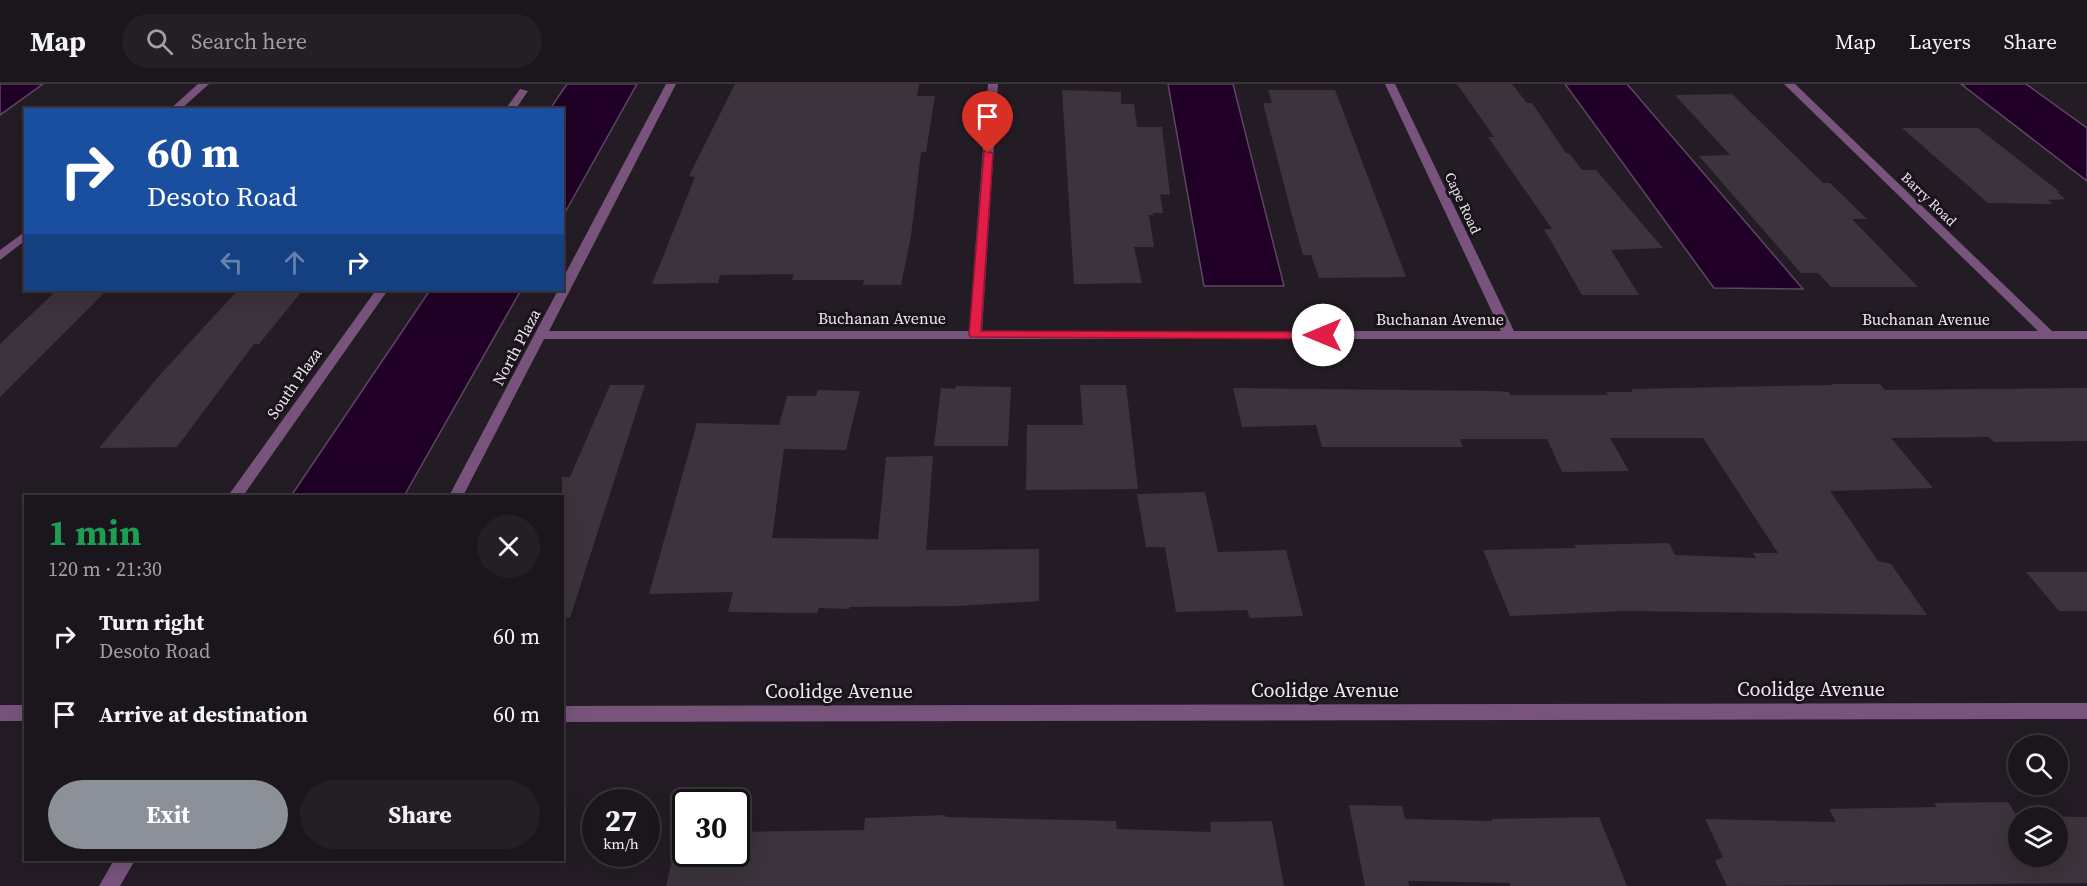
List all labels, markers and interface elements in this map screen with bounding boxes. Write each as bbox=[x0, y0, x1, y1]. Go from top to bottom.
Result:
search box bbox=[122, 14, 542, 68]
text: Map bbox=[30, 22, 86, 60]
icon: search bbox=[143, 25, 176, 58]
text: Search here bbox=[191, 26, 307, 56]
text: Map bbox=[1835, 27, 1876, 56]
text: Layers bbox=[1909, 27, 1971, 56]
text: Share bbox=[2004, 27, 2057, 56]
pin bbox=[962, 91, 1013, 153]
icon: arrive bbox=[971, 100, 1004, 133]
text: 60 m bbox=[147, 123, 240, 181]
icon: right bbox=[48, 132, 126, 210]
street label: Barry Road bbox=[1897, 167, 1961, 231]
street label: Cape Road bbox=[1440, 169, 1486, 237]
text: Desoto Road bbox=[147, 178, 297, 215]
icon: left bbox=[215, 246, 248, 279]
icon: ahead bbox=[278, 246, 311, 279]
icon: right bbox=[341, 246, 374, 279]
position arrow bbox=[1291, 303, 1355, 367]
street label: North Plaza bbox=[487, 304, 546, 389]
street label: Buchanan Avenue bbox=[818, 307, 946, 329]
street label: Buchanan Avenue bbox=[1376, 308, 1504, 330]
street label: Buchanan Avenue bbox=[1862, 308, 1990, 330]
street label: South Plaza bbox=[261, 342, 327, 423]
text: 1 min bbox=[48, 508, 141, 557]
button: close bbox=[477, 515, 540, 578]
text: 120 m · 21:30 bbox=[48, 555, 162, 583]
text: Turn right bbox=[99, 607, 204, 637]
icon: right bbox=[48, 620, 81, 653]
text: 60 m bbox=[493, 621, 540, 651]
text: Desoto Road bbox=[99, 637, 210, 665]
street label: Coolidge Avenue bbox=[1737, 675, 1885, 703]
street label: Coolidge Avenue bbox=[1251, 676, 1399, 704]
street label: Coolidge Avenue bbox=[765, 677, 913, 705]
icon: arrive bbox=[48, 698, 81, 731]
text: Arrive at destination bbox=[99, 699, 308, 729]
text: 60 m bbox=[493, 699, 540, 729]
map controls bbox=[2008, 735, 2068, 867]
button: search bbox=[2008, 735, 2068, 795]
button: Exit bbox=[48, 780, 288, 849]
button: Share bbox=[300, 780, 540, 849]
speed limit sign: 30 bbox=[672, 789, 750, 867]
text: 27 bbox=[605, 800, 637, 841]
button: layers bbox=[2008, 807, 2068, 867]
text: km/h bbox=[603, 833, 639, 854]

